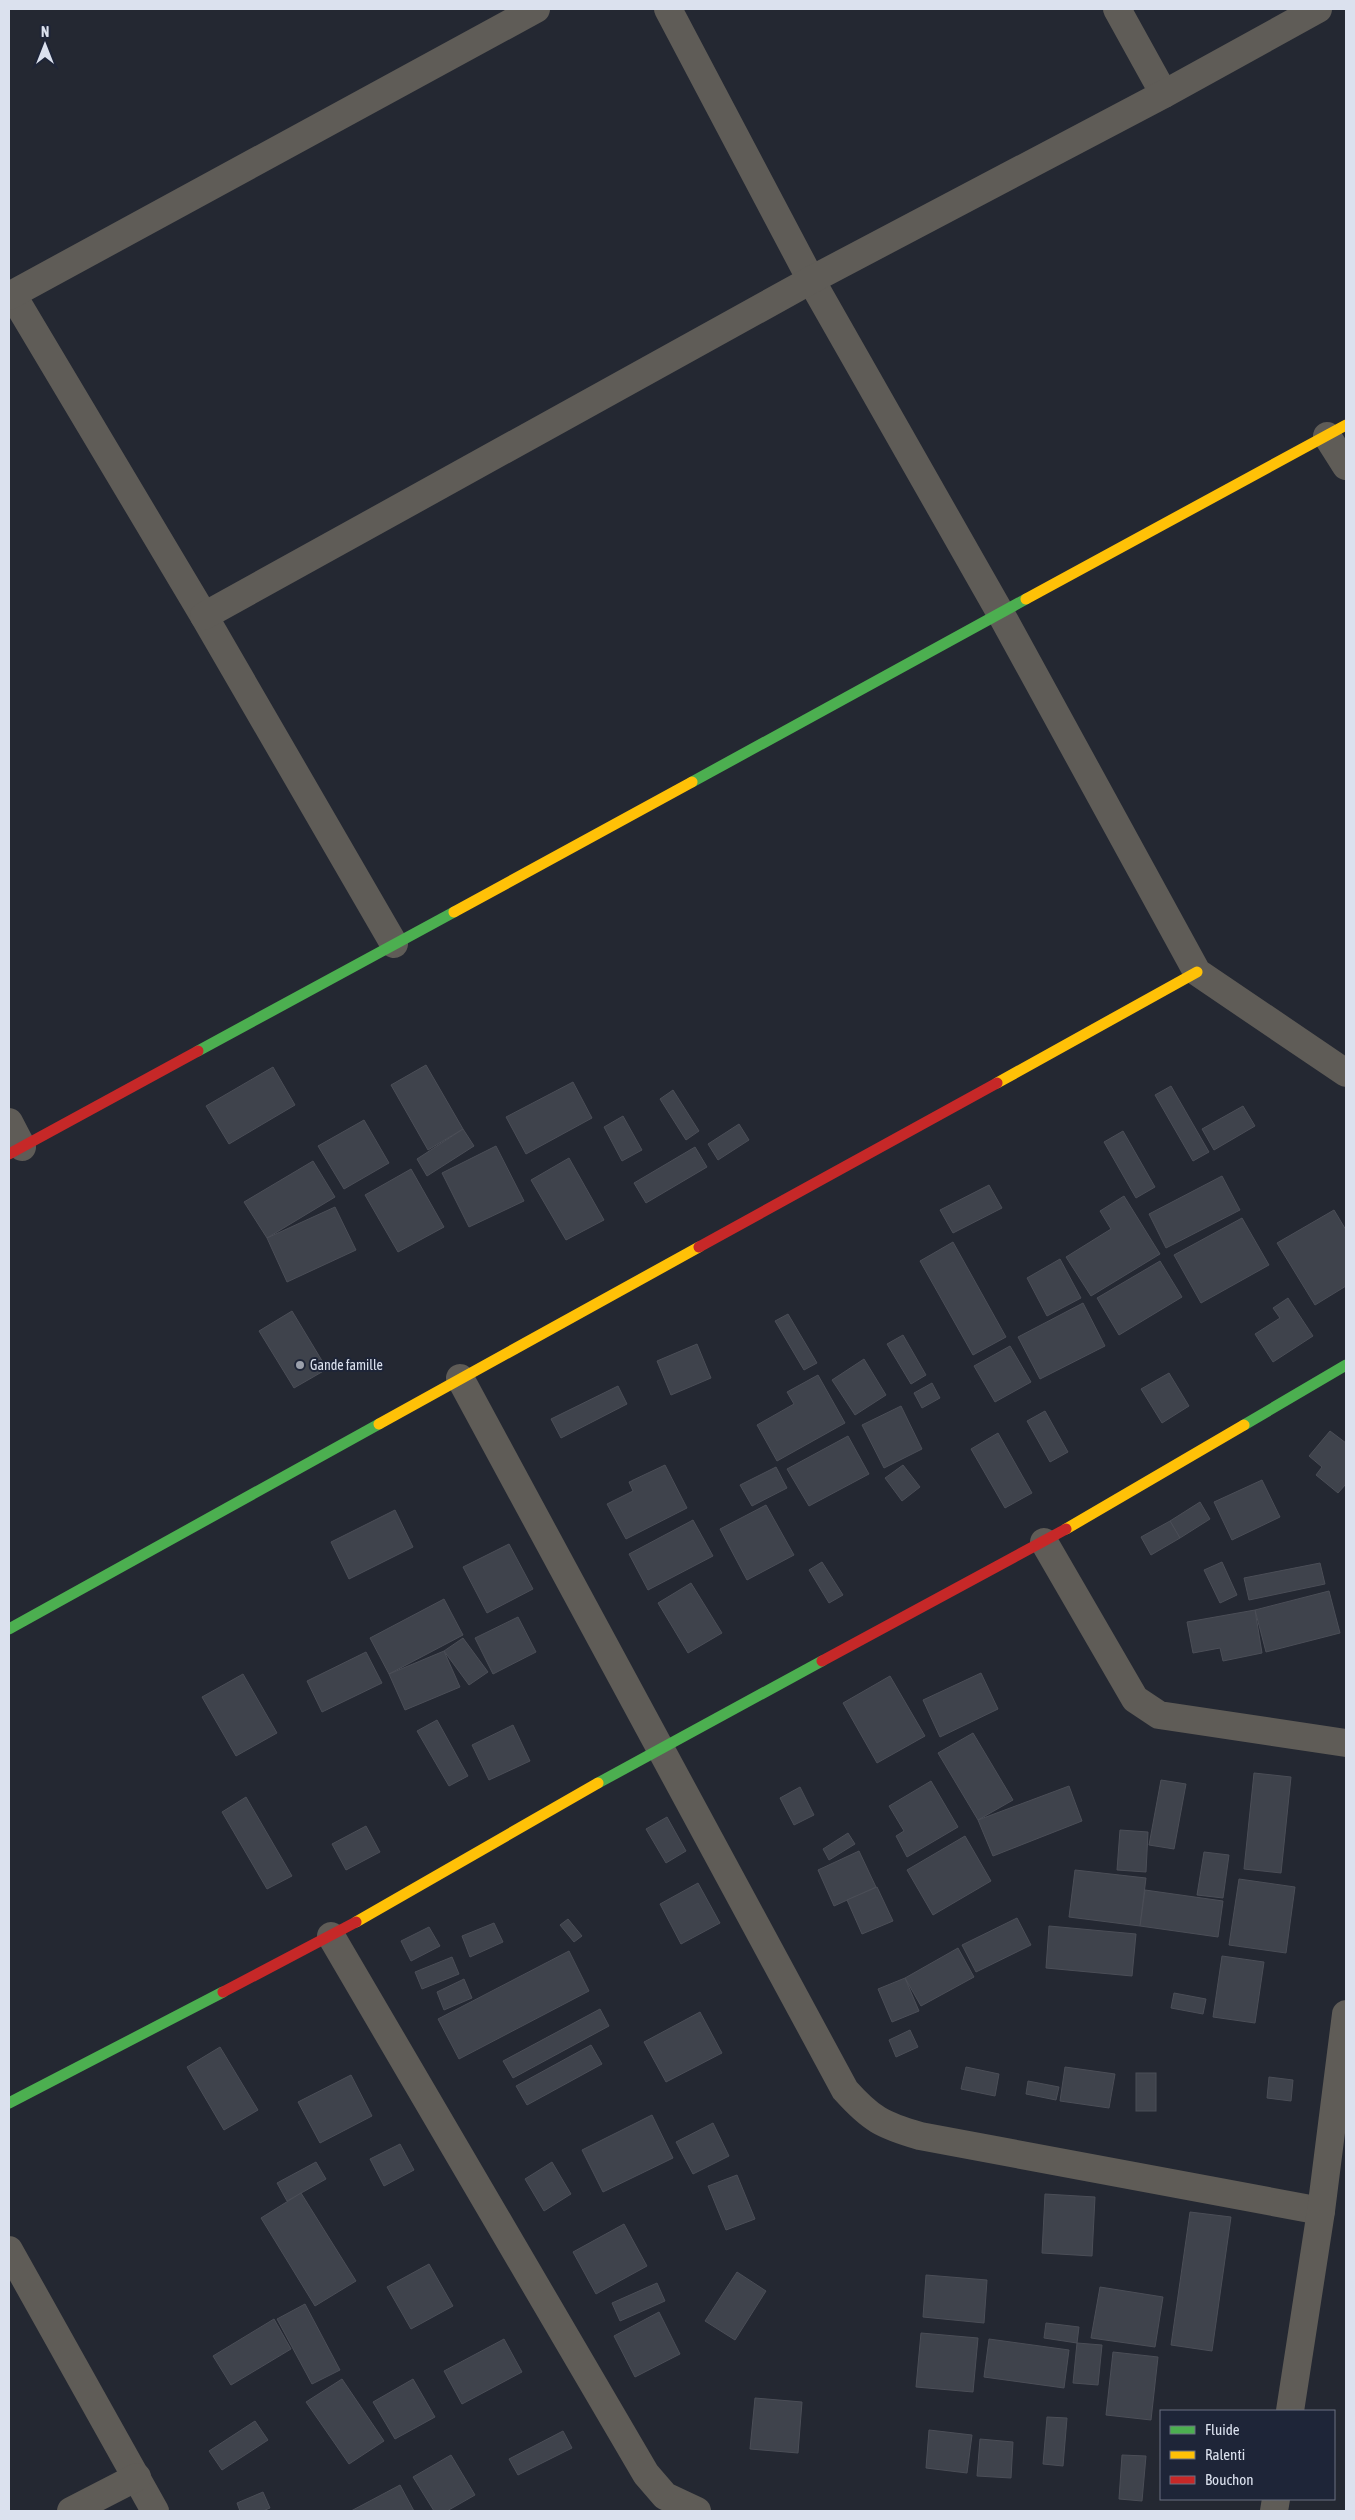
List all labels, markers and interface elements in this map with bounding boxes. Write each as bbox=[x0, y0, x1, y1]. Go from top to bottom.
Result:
north arrow bbox=[20, 20, 70, 70]
text: N bbox=[41, 24, 49, 40]
place label: Gande famille bbox=[310, 1357, 383, 1373]
marker: Gande famille bbox=[294, 1359, 306, 1371]
legend bbox=[1160, 2410, 1335, 2500]
text: Fluide bbox=[1205, 2421, 1240, 2438]
text: Ralenti bbox=[1205, 2446, 1245, 2463]
text: Bouchon bbox=[1205, 2471, 1254, 2488]

